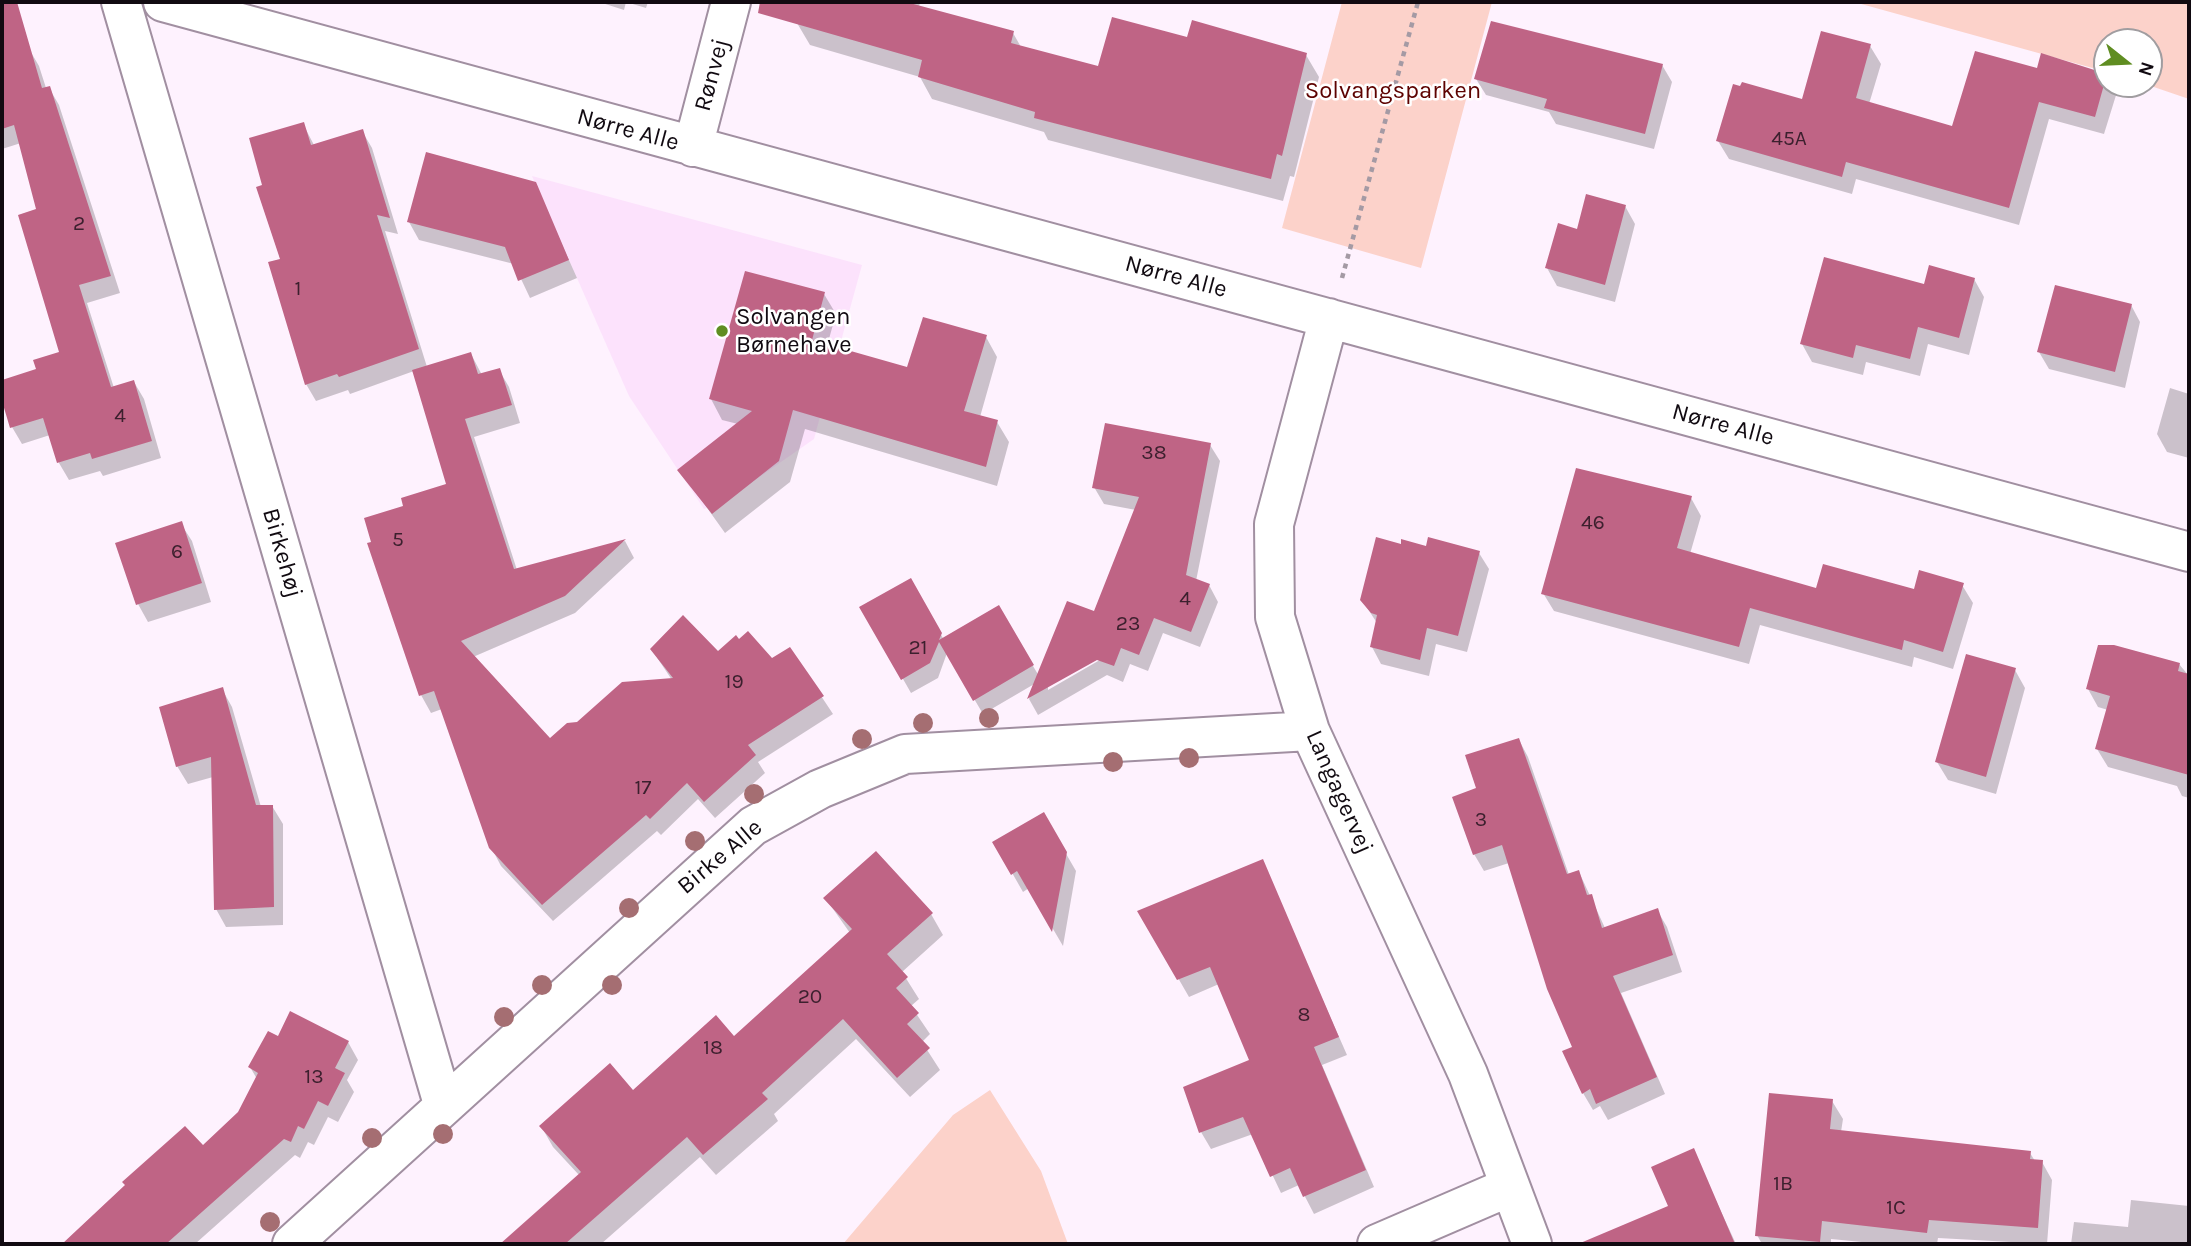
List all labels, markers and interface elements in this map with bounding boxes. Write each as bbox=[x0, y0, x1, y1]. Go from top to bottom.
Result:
north arrow bbox=[2093, 28, 2163, 98]
street label: Rønvej bbox=[688, 35, 736, 115]
text: N bbox=[2134, 59, 2159, 79]
park label: Solvangsparken bbox=[1305, 77, 1481, 105]
street label: Nørre Alle bbox=[574, 103, 682, 157]
house number: 45A bbox=[1771, 126, 1807, 152]
house number: 2 bbox=[73, 211, 85, 237]
street label: Nørre Alle bbox=[1122, 250, 1230, 304]
house number: 1 bbox=[295, 276, 301, 302]
place label: Solvangen Børnehave bbox=[736, 303, 852, 359]
marker: Solvangen Børnehave bbox=[714, 323, 730, 339]
street label: Nørre Alle bbox=[1669, 398, 1777, 452]
house number: 4 bbox=[114, 403, 126, 429]
house number: 38 bbox=[1141, 440, 1167, 466]
street label: Birkehøj bbox=[256, 505, 308, 601]
house number: 46 bbox=[1581, 510, 1605, 536]
house number: 5 bbox=[392, 527, 404, 553]
house number: 6 bbox=[171, 539, 183, 565]
house number: 4 bbox=[1179, 586, 1191, 612]
house number: 23 bbox=[1116, 611, 1140, 637]
house number: 21 bbox=[908, 635, 928, 661]
house number: 19 bbox=[724, 669, 744, 695]
street label: Langagervej bbox=[1299, 726, 1379, 858]
house number: 17 bbox=[635, 775, 651, 801]
house number: 3 bbox=[1475, 807, 1487, 833]
street label: Birke Alle bbox=[672, 813, 768, 901]
house number: 20 bbox=[798, 984, 822, 1010]
house number: 8 bbox=[1298, 1002, 1310, 1028]
house number: 18 bbox=[703, 1035, 723, 1061]
house number: 13 bbox=[304, 1064, 324, 1090]
house number: 1B bbox=[1773, 1171, 1793, 1197]
house number: 1C bbox=[1886, 1195, 1906, 1221]

